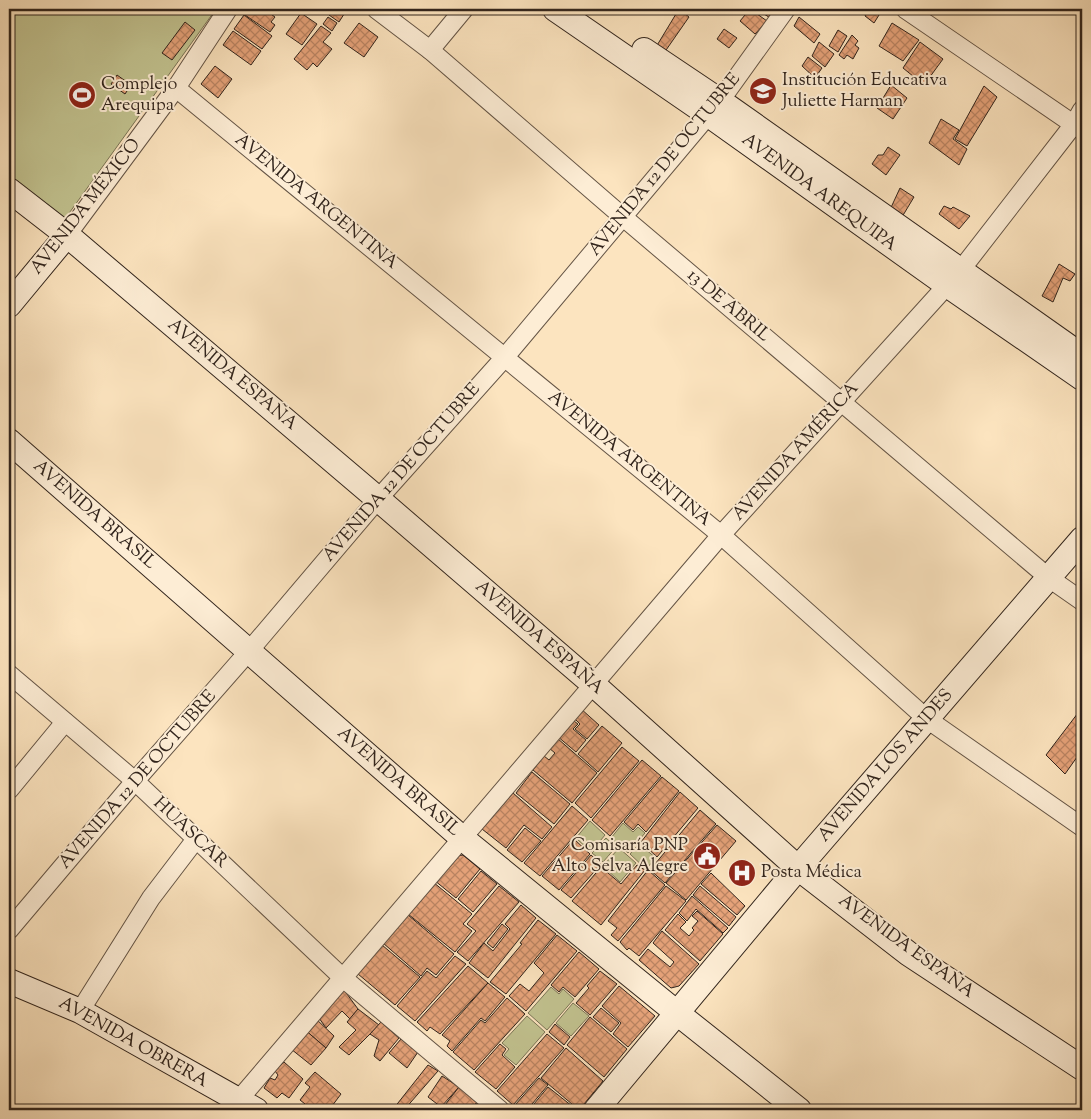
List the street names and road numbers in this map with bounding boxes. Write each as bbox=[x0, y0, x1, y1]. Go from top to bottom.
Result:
street label: AVENIDA 12 DE OCTUBRE bbox=[583, 68, 747, 262]
street label: AVENIDA ARGENTINA bbox=[229, 128, 404, 276]
street label: AVENIDA AREQUIPA bbox=[736, 128, 902, 259]
street label: AVENIDA MÉXICO bbox=[25, 133, 147, 281]
street label: 13 DE ABRIL bbox=[681, 263, 775, 349]
street label: AVENIDA ESPAÑA bbox=[161, 313, 303, 438]
street label: AVENIDA AMÉRICA bbox=[727, 377, 866, 527]
street label: AVENIDA 12 DE OCTUBRE bbox=[317, 378, 487, 568]
street label: AVENIDA ARGENTINA bbox=[542, 385, 717, 533]
street label: AVENIDA BRASIL bbox=[27, 454, 161, 576]
street label: AVENIDA ESPAÑA bbox=[469, 575, 609, 702]
street label: AVENIDA LOS ANDES bbox=[812, 684, 960, 848]
street label: AVENIDA 12 DE OCTUBRE bbox=[53, 685, 223, 875]
street label: AVENIDA BRASIL bbox=[331, 721, 465, 843]
street label: HUASCAR bbox=[147, 791, 233, 875]
street label: AVENIDA ESPAÑA bbox=[832, 889, 980, 1006]
street label: AVENIDA OBRERA bbox=[53, 991, 213, 1095]

